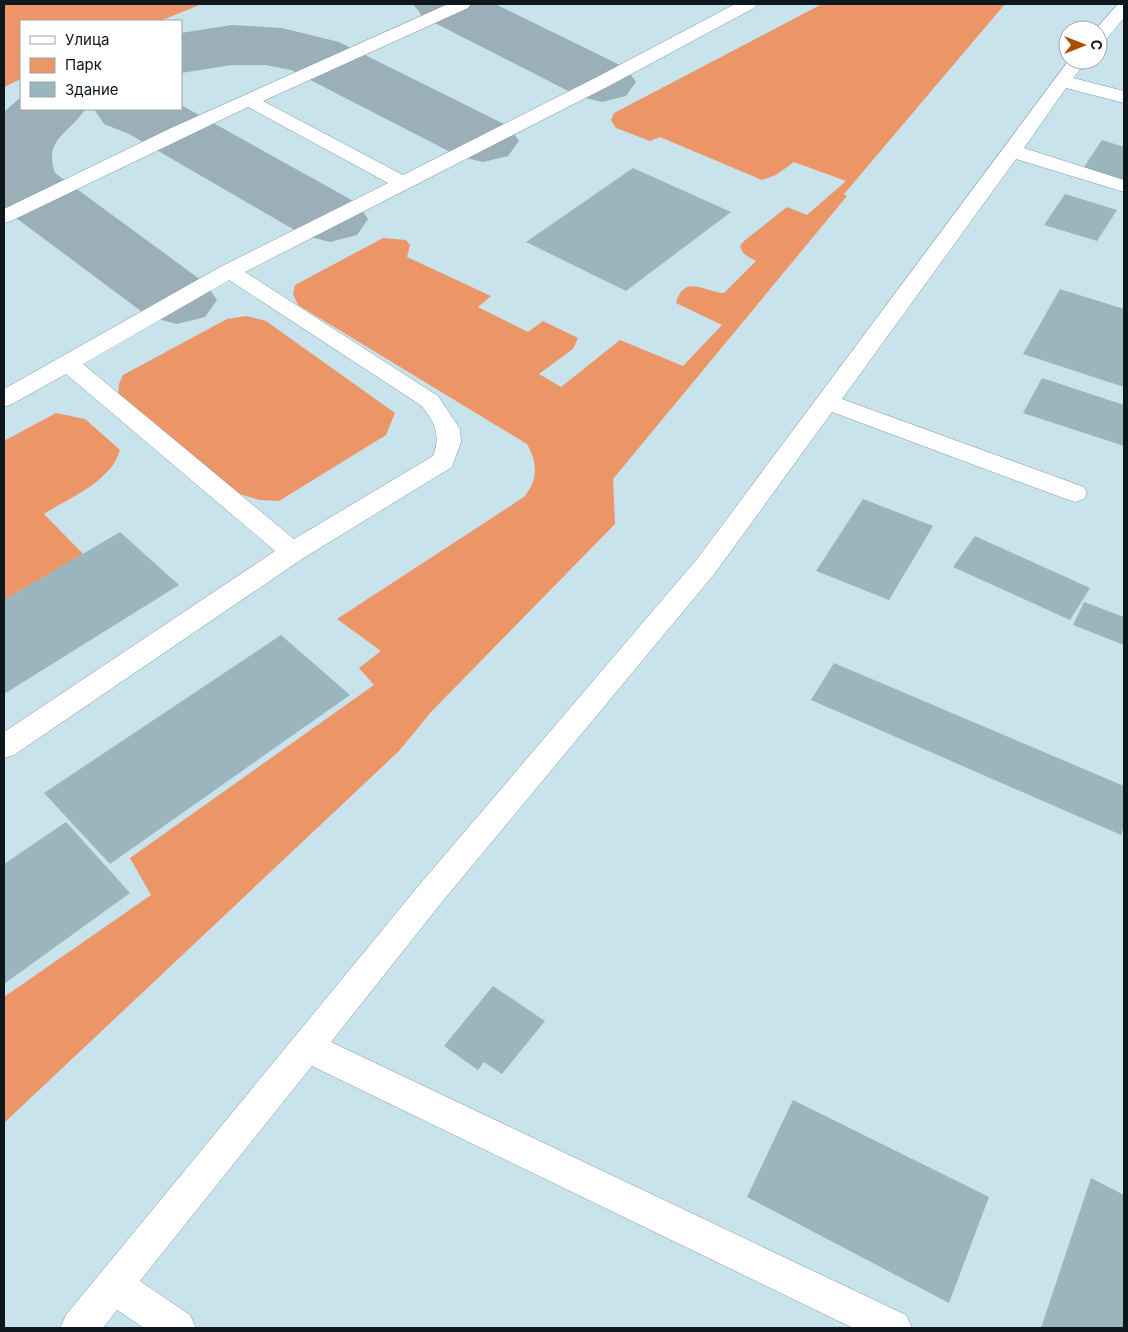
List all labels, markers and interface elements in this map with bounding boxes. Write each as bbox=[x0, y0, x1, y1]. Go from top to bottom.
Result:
legend bbox=[20, 20, 182, 110]
north arrow bbox=[1058, 20, 1108, 70]
text: Улица bbox=[65, 30, 109, 49]
text: С bbox=[1088, 40, 1105, 50]
text: Парк bbox=[65, 55, 102, 74]
text: Здание bbox=[65, 80, 119, 99]

